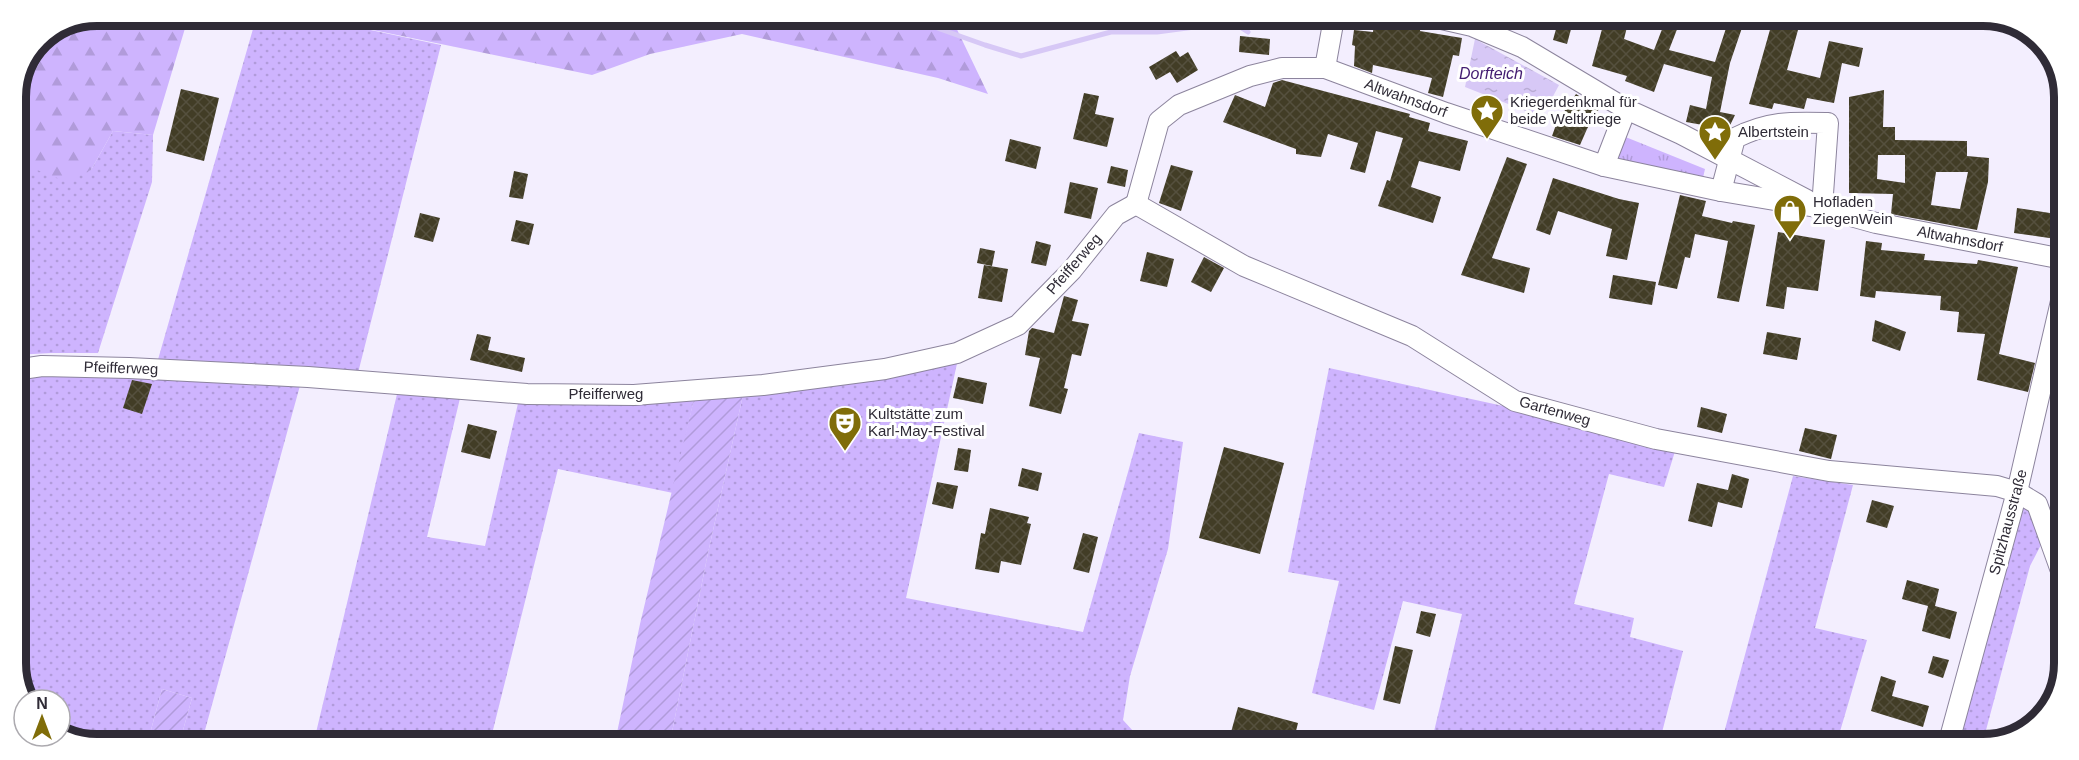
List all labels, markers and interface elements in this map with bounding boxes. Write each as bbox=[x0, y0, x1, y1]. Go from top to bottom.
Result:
water label: Dorfteich bbox=[1459, 65, 1523, 82]
street label: Altwahnsdorf bbox=[1363, 75, 1451, 121]
place icon: Kriegerdenkmal für beide Weltkriege bbox=[1469, 93, 1505, 140]
place label: Kriegerdenkmal für beide Weltkriege bbox=[1510, 93, 1637, 127]
place icon: Albertstein bbox=[1697, 114, 1733, 161]
place label: Albertstein bbox=[1738, 123, 1809, 140]
shop icon: Hofladen ZiegenWein bbox=[1772, 193, 1808, 240]
place label: Hofladen ZiegenWein bbox=[1813, 193, 1893, 227]
street label: Altwahnsdorf bbox=[1916, 222, 2005, 255]
street label: Pfeifferweg bbox=[1043, 230, 1105, 297]
street label: Pfeifferweg bbox=[83, 358, 159, 377]
street label: Pfeifferweg bbox=[569, 385, 643, 402]
street label: Gartenweg bbox=[1518, 392, 1593, 429]
theatre icon: Kultstätte zum Karl-May-Festival bbox=[827, 405, 863, 452]
place label: Kultstätte zum Karl-May-Festival bbox=[868, 405, 985, 439]
street label: Spitzhausstraße bbox=[1985, 467, 2030, 576]
north arrow bbox=[12, 688, 72, 748]
text: N bbox=[36, 695, 48, 712]

